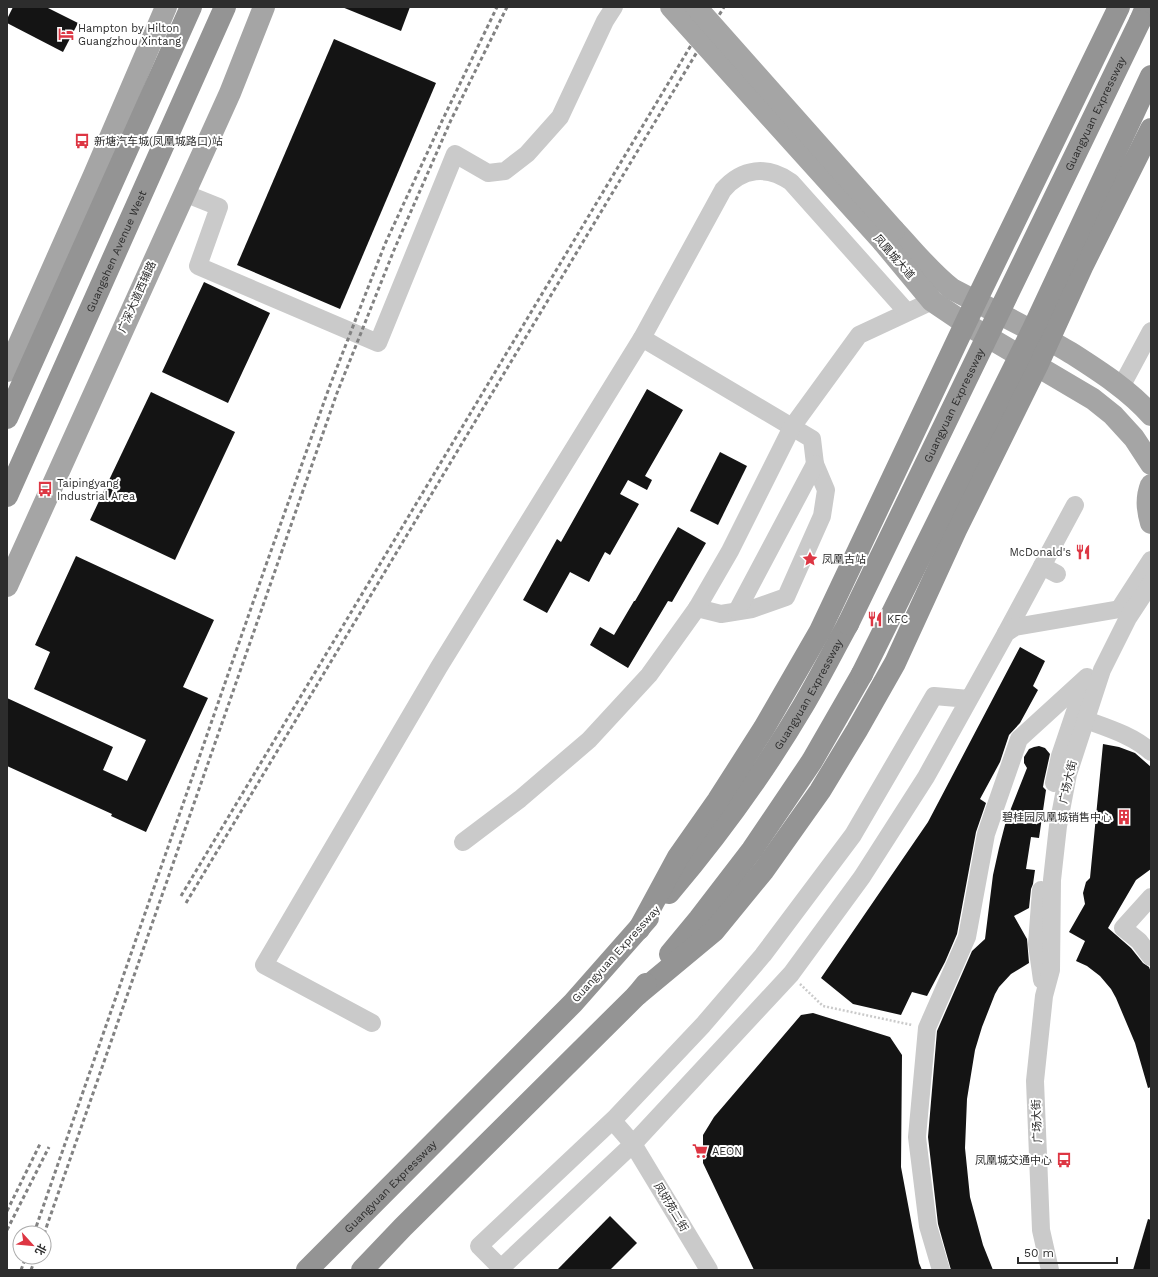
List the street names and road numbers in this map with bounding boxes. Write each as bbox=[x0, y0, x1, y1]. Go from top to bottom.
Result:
street label: Guangyuan Expressway bbox=[1062, 54, 1128, 173]
street label: Guangshen Avenue West bbox=[83, 188, 149, 314]
street label: 凤凰城大道 bbox=[871, 232, 917, 282]
street label: 广深大道西辅路 bbox=[115, 259, 159, 335]
street label: Guangyuan Expressway bbox=[921, 346, 987, 465]
street label: Guangyuan Expressway bbox=[771, 637, 845, 752]
street label: 广场大街 bbox=[1057, 759, 1079, 805]
street label: Guangyuan Expressway bbox=[569, 903, 663, 1005]
street label: 广场大街 bbox=[1030, 1099, 1044, 1143]
street label: Guangyuan Expressway bbox=[341, 1137, 439, 1235]
street label: 凤妍苑二街 bbox=[651, 1180, 691, 1234]

